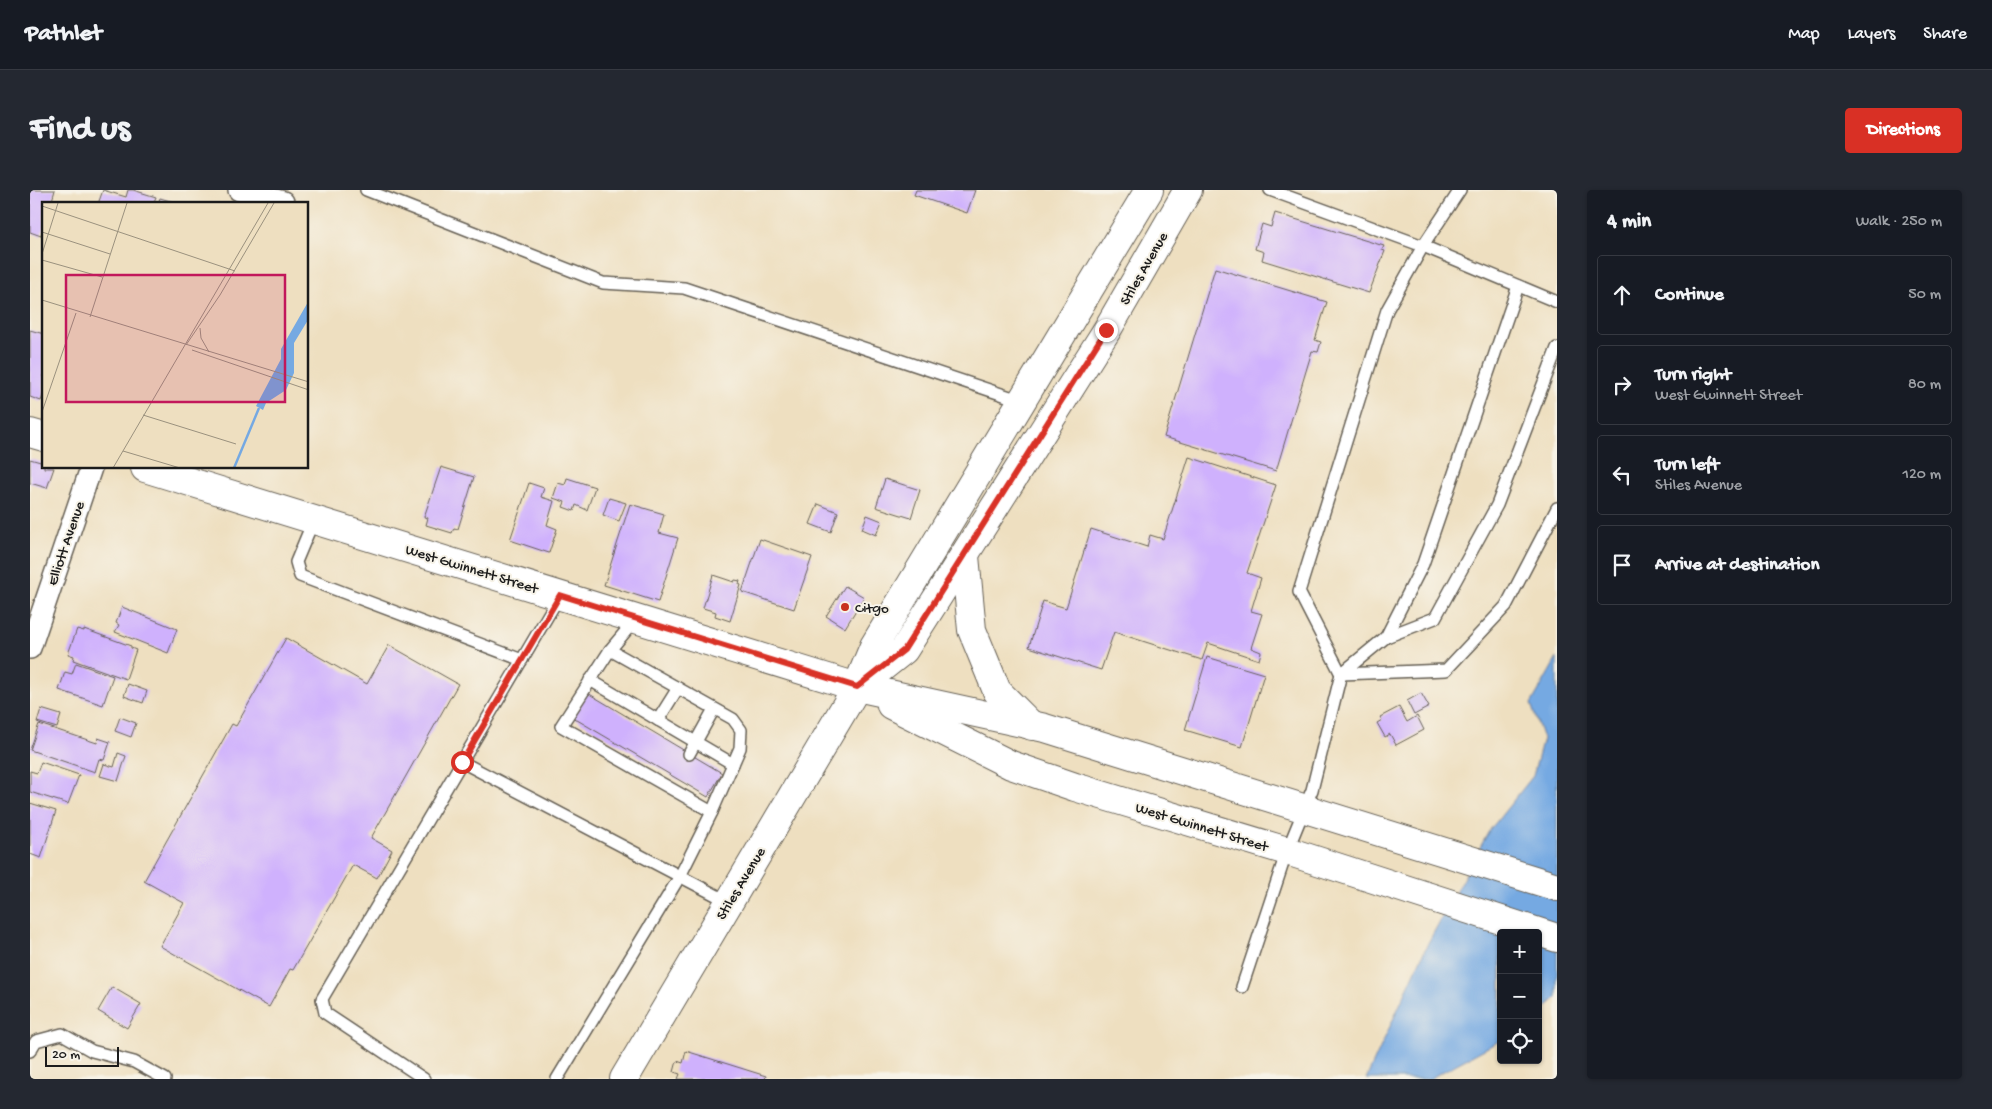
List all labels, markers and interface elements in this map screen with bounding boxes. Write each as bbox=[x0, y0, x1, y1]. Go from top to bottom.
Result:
text: Pathlet bbox=[25, 20, 102, 49]
text: Map bbox=[1788, 24, 1820, 45]
text: Layers bbox=[1848, 24, 1895, 45]
text: Share bbox=[1923, 24, 1967, 45]
button: Directions bbox=[1845, 108, 1962, 153]
text: Find us bbox=[30, 110, 130, 151]
inset map bbox=[42, 202, 309, 469]
text: 4 min bbox=[1607, 210, 1651, 235]
text: Walk · 250 m bbox=[1856, 213, 1942, 232]
street label: Stiles Avenue bbox=[1117, 229, 1173, 309]
icon: ahead bbox=[1608, 281, 1636, 309]
text: Continue bbox=[1655, 284, 1724, 307]
text: 50 m bbox=[1908, 286, 1941, 305]
route end bbox=[1095, 319, 1118, 342]
text: Turn right bbox=[1655, 364, 1731, 387]
icon: right bbox=[1608, 371, 1636, 399]
text: 80 m bbox=[1908, 376, 1941, 395]
text: West Gwinnett Street bbox=[1655, 387, 1802, 406]
text: Turn left bbox=[1655, 454, 1719, 477]
icon: left bbox=[1608, 461, 1636, 489]
text: 120 m bbox=[1902, 466, 1941, 485]
text: Stiles Avenue bbox=[1655, 477, 1742, 496]
street label: Elliott Avenue bbox=[44, 499, 90, 588]
street label: West Gwinnett Street bbox=[403, 541, 542, 599]
icon: arrive bbox=[1608, 551, 1636, 579]
text: Arrive at destination bbox=[1655, 554, 1819, 577]
place label: Citgo bbox=[855, 600, 889, 618]
marker: Citgo bbox=[839, 601, 851, 613]
route start bbox=[451, 751, 474, 774]
street label: West Gwinnett Street bbox=[1133, 799, 1272, 857]
street label: Stiles Avenue bbox=[713, 844, 771, 924]
map controls bbox=[1497, 929, 1542, 1064]
button: + bbox=[1497, 929, 1542, 974]
button: − bbox=[1497, 974, 1542, 1019]
button: locate bbox=[1497, 1019, 1542, 1064]
scale bar bbox=[45, 1044, 119, 1067]
text: 20 m bbox=[52, 1047, 80, 1064]

